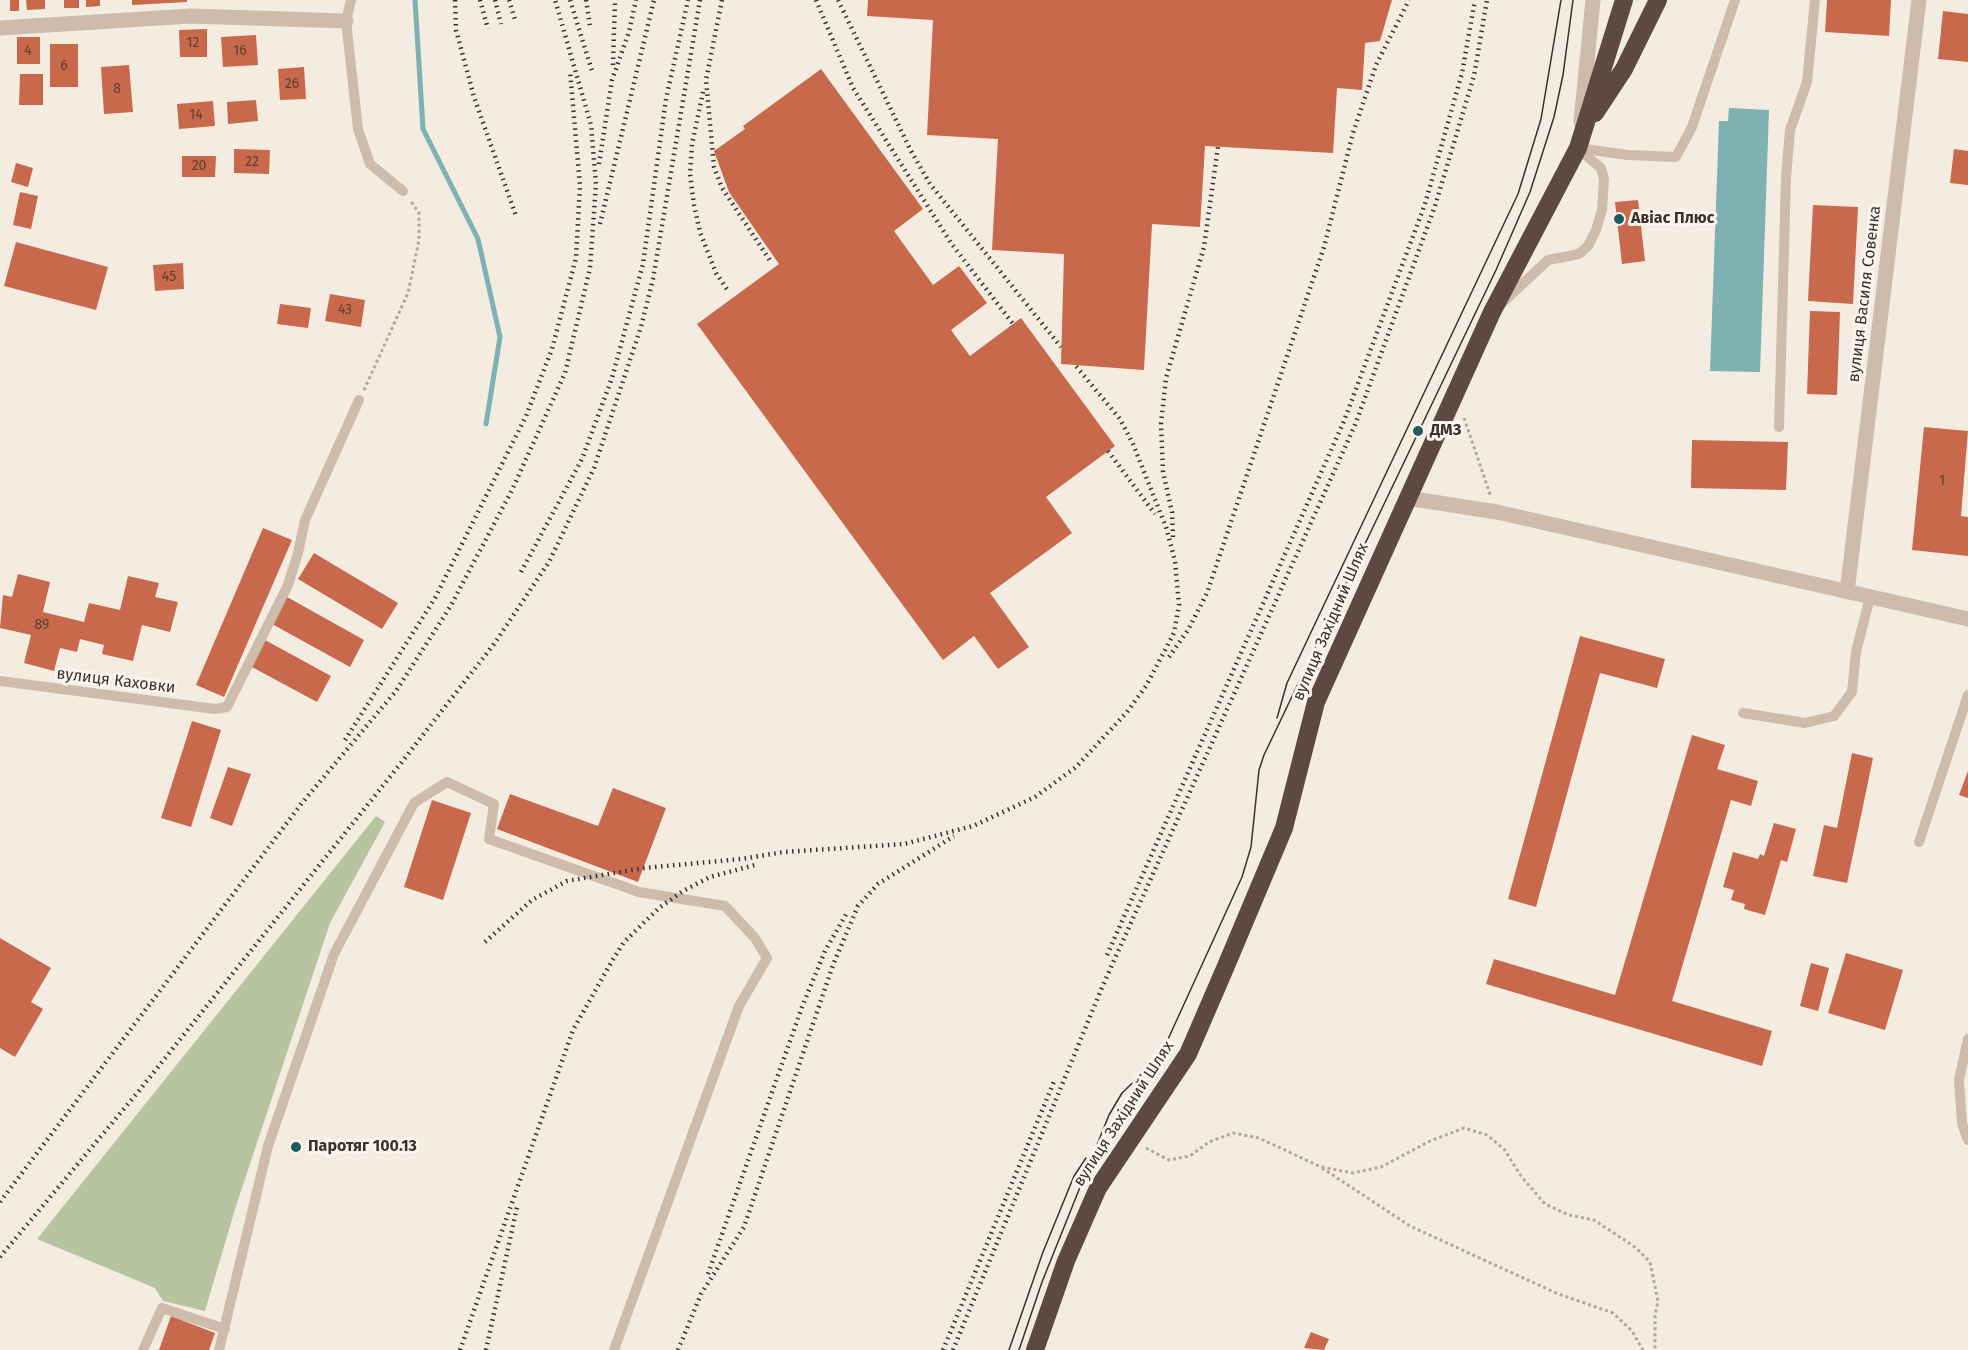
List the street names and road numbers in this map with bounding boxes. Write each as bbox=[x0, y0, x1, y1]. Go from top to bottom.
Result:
street label: вулиця Василя Совенка bbox=[1845, 205, 1885, 383]
street label: вулиця Західний Шлях bbox=[1289, 540, 1373, 704]
street label: вулиця Каховки bbox=[55, 664, 177, 698]
street label: вулиця Західний Шлях bbox=[1070, 1038, 1178, 1190]

